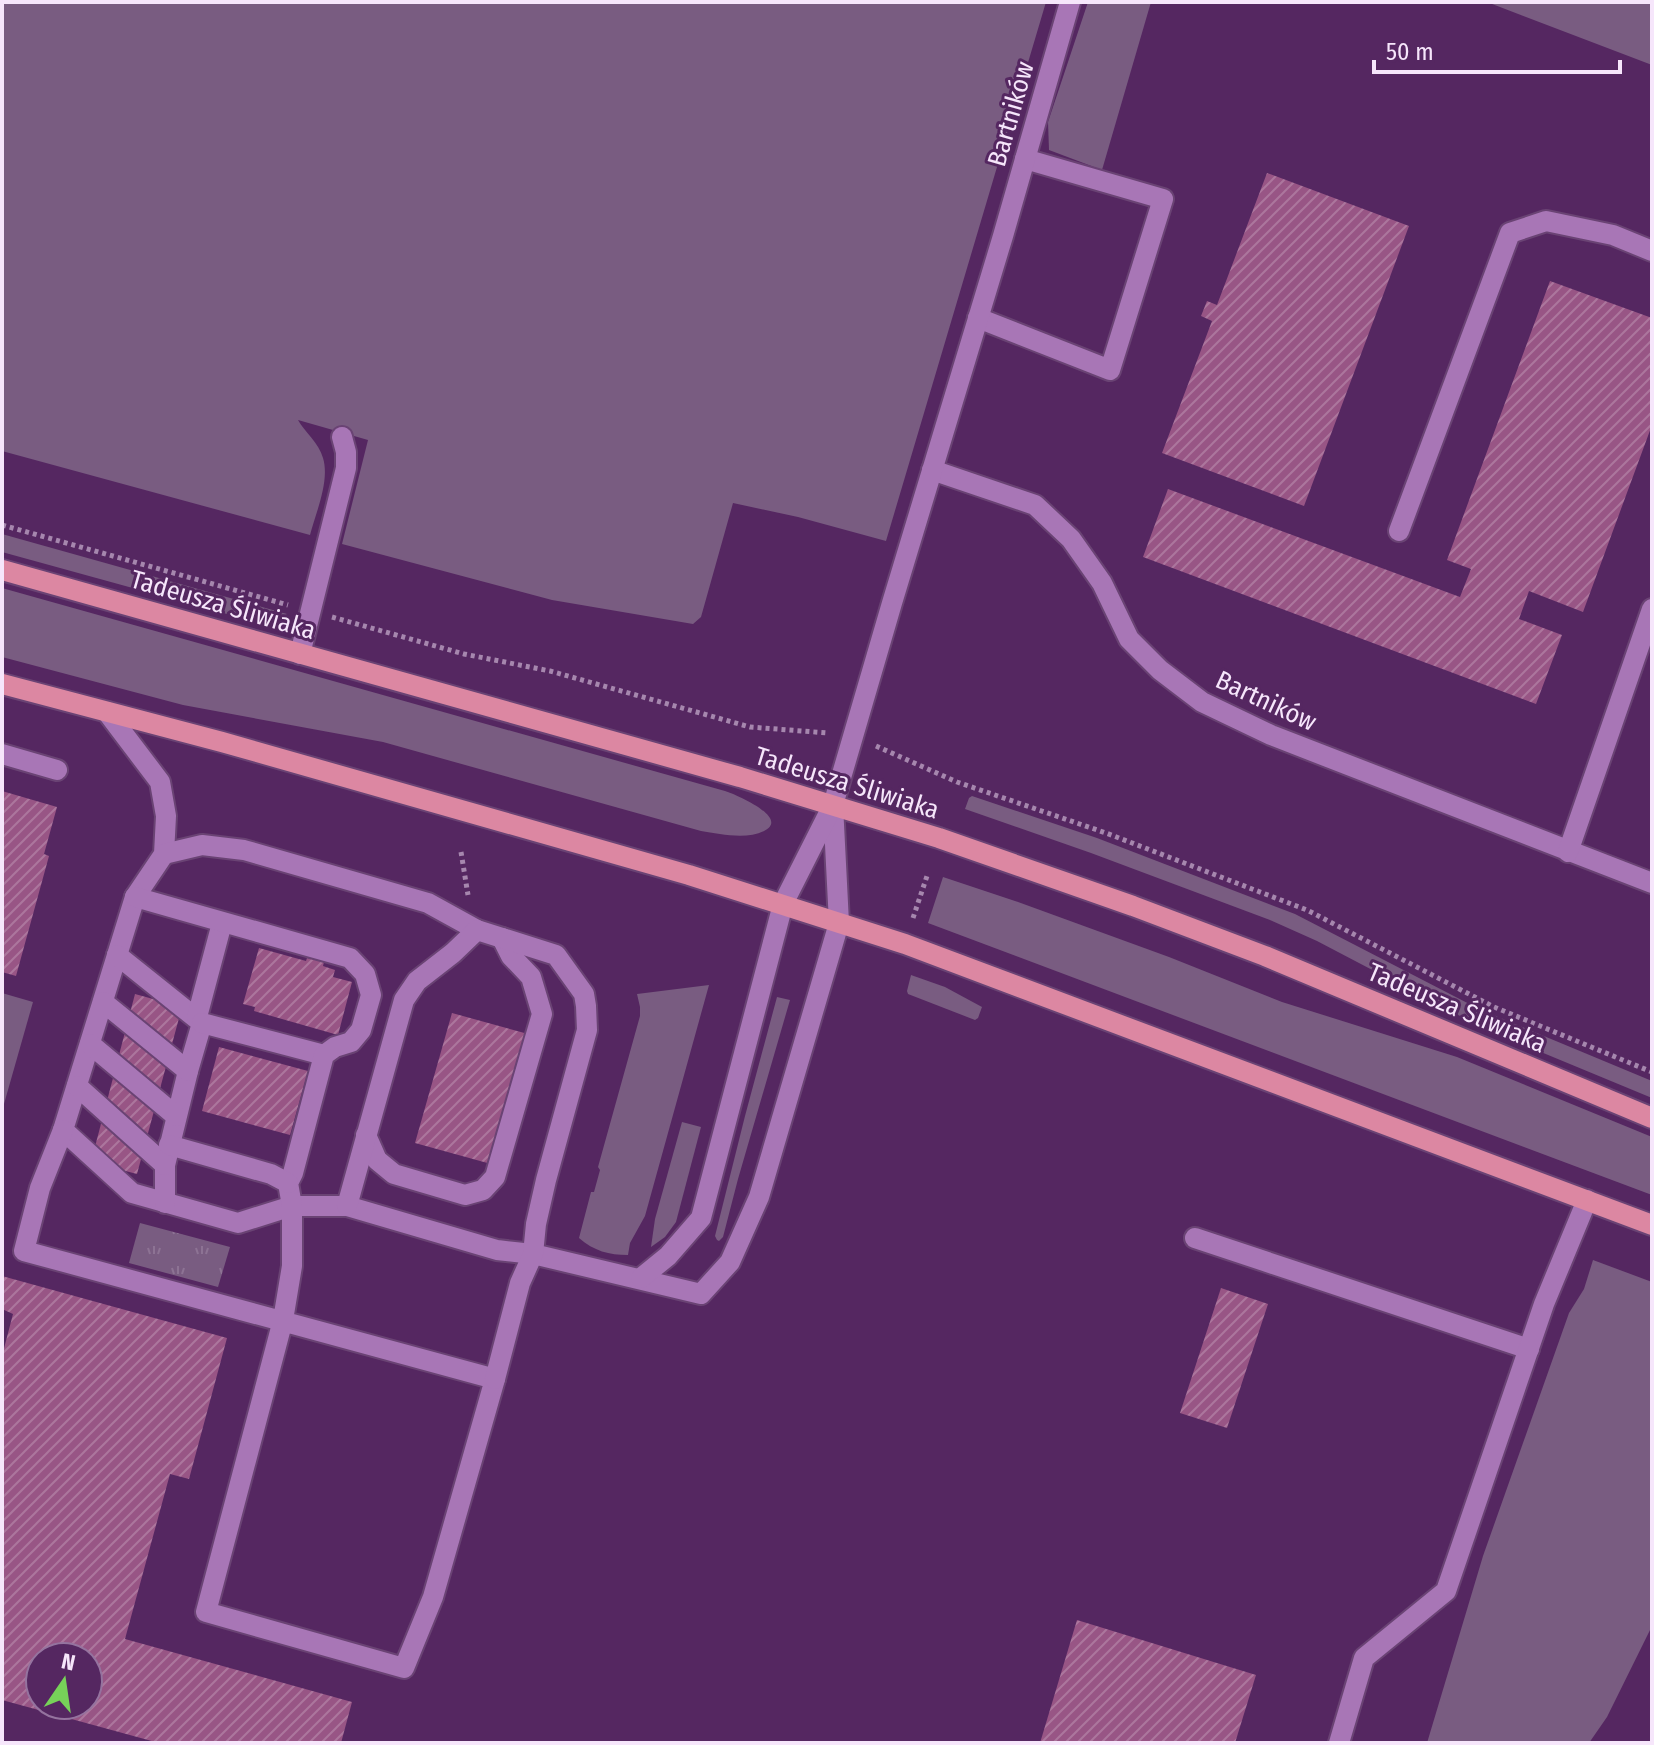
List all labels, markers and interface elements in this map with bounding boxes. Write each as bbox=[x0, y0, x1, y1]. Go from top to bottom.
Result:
scale bar bbox=[1374, 24, 1620, 74]
text: 50 m bbox=[1386, 38, 1434, 66]
street label: Bartników bbox=[981, 58, 1041, 170]
street label: Tadeusza Śliwiaka bbox=[127, 564, 319, 646]
street label: Bartników bbox=[1211, 664, 1321, 738]
street label: Tadeusza Śliwiaka bbox=[751, 740, 943, 826]
street label: Tadeusza Śliwiaka bbox=[1363, 956, 1551, 1060]
north arrow bbox=[24, 1641, 104, 1721]
text: N bbox=[59, 1647, 78, 1677]

